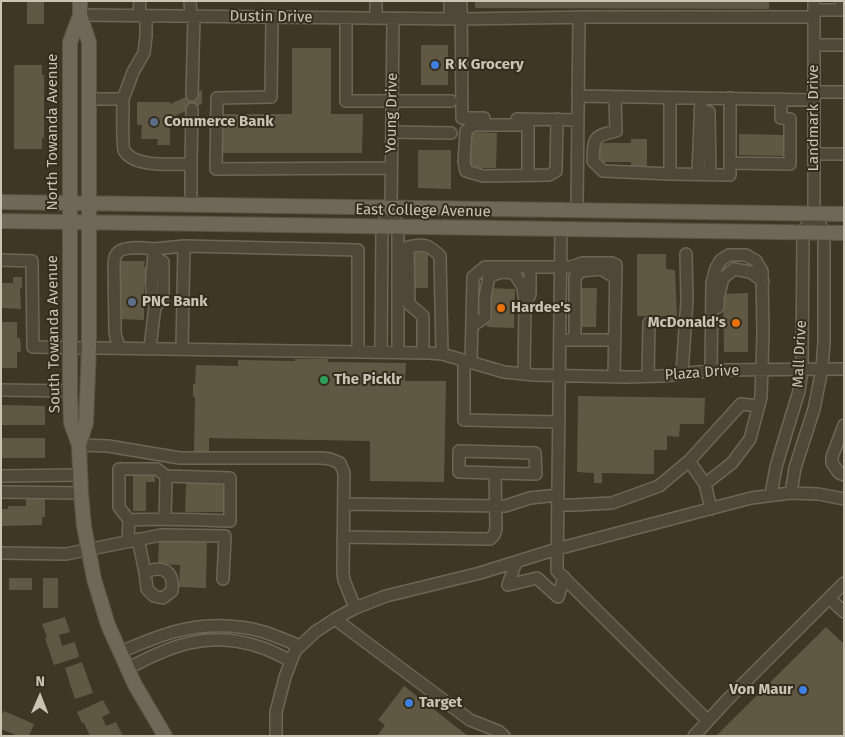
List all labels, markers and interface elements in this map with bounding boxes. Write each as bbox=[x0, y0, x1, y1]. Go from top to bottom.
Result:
street label: Dustin Drive bbox=[229, 7, 313, 27]
street label: North Towanda Avenue bbox=[44, 53, 62, 211]
place label: R K Grocery bbox=[445, 56, 524, 74]
marker: R K Grocery bbox=[429, 59, 441, 71]
street label: Landmark Drive bbox=[805, 65, 823, 171]
street label: Young Drive bbox=[382, 73, 402, 153]
place label: Commerce Bank bbox=[164, 113, 273, 131]
marker: Commerce Bank bbox=[148, 116, 160, 128]
street label: East College Avenue bbox=[355, 201, 491, 221]
street label: South Towanda Avenue bbox=[44, 255, 64, 413]
place label: PNC Bank bbox=[142, 293, 208, 311]
marker: PNC Bank bbox=[126, 296, 138, 308]
place label: Hardee's bbox=[511, 299, 571, 317]
marker: Hardee's bbox=[495, 302, 507, 314]
place label: McDonald's bbox=[648, 314, 726, 332]
marker: McDonald's bbox=[730, 317, 742, 329]
street label: Mall Drive bbox=[789, 320, 811, 388]
street label: Plaza Drive bbox=[664, 361, 740, 385]
place label: The Picklr bbox=[334, 371, 402, 389]
marker: The Picklr bbox=[318, 374, 330, 386]
north arrow bbox=[15, 672, 65, 722]
text: N bbox=[35, 673, 45, 690]
place label: Von Maur bbox=[729, 681, 793, 699]
marker: Von Maur bbox=[797, 684, 809, 696]
place label: Target bbox=[419, 694, 462, 712]
marker: Target bbox=[403, 697, 415, 709]

